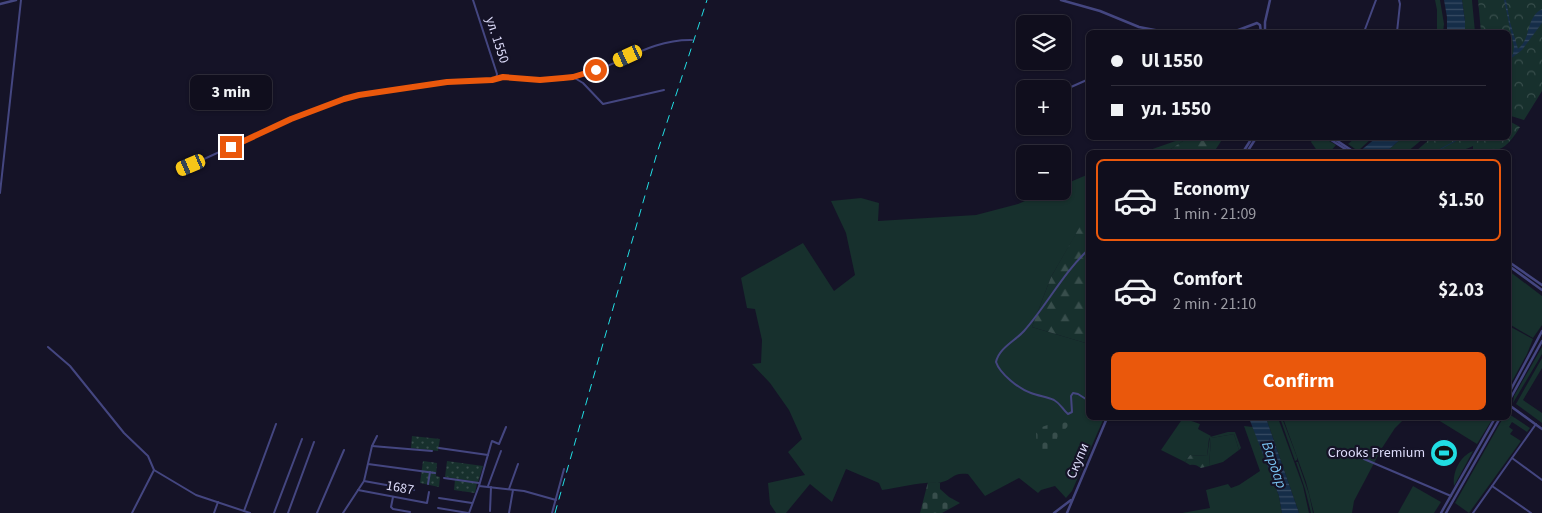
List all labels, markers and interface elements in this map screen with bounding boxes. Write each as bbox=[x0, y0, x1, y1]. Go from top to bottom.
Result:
street label: ул. 1550 bbox=[480, 14, 514, 66]
map controls bbox=[1016, 15, 1071, 200]
button: layers bbox=[1016, 15, 1071, 70]
car bbox=[611, 43, 644, 69]
text: Ul 1550 bbox=[1141, 48, 1203, 75]
route start bbox=[585, 59, 607, 81]
callout: 3 min bbox=[190, 74, 272, 110]
button: + bbox=[1016, 80, 1071, 135]
text: 3 min bbox=[212, 81, 250, 103]
text: ул. 1550 bbox=[1141, 96, 1211, 123]
route end bbox=[220, 136, 242, 158]
button: − bbox=[1016, 145, 1071, 200]
car bbox=[174, 152, 207, 178]
text: Economy bbox=[1173, 176, 1250, 203]
icon: car bbox=[1113, 178, 1158, 223]
text: $1.50 bbox=[1438, 187, 1484, 214]
text: 1 min · 21:09 bbox=[1173, 203, 1256, 225]
text: Comfort bbox=[1173, 266, 1243, 293]
icon: car bbox=[1113, 268, 1158, 313]
text: $2.03 bbox=[1438, 277, 1484, 304]
text: 2 min · 21:10 bbox=[1173, 293, 1256, 315]
button: Confirm bbox=[1111, 352, 1486, 410]
sports icon: Crooks Premium bbox=[1429, 438, 1459, 468]
water label: Вардар bbox=[1256, 439, 1292, 491]
street label: Скупи bbox=[1062, 440, 1094, 482]
place label: Crooks Premium bbox=[1328, 443, 1425, 463]
street label: 1687 bbox=[385, 476, 415, 500]

